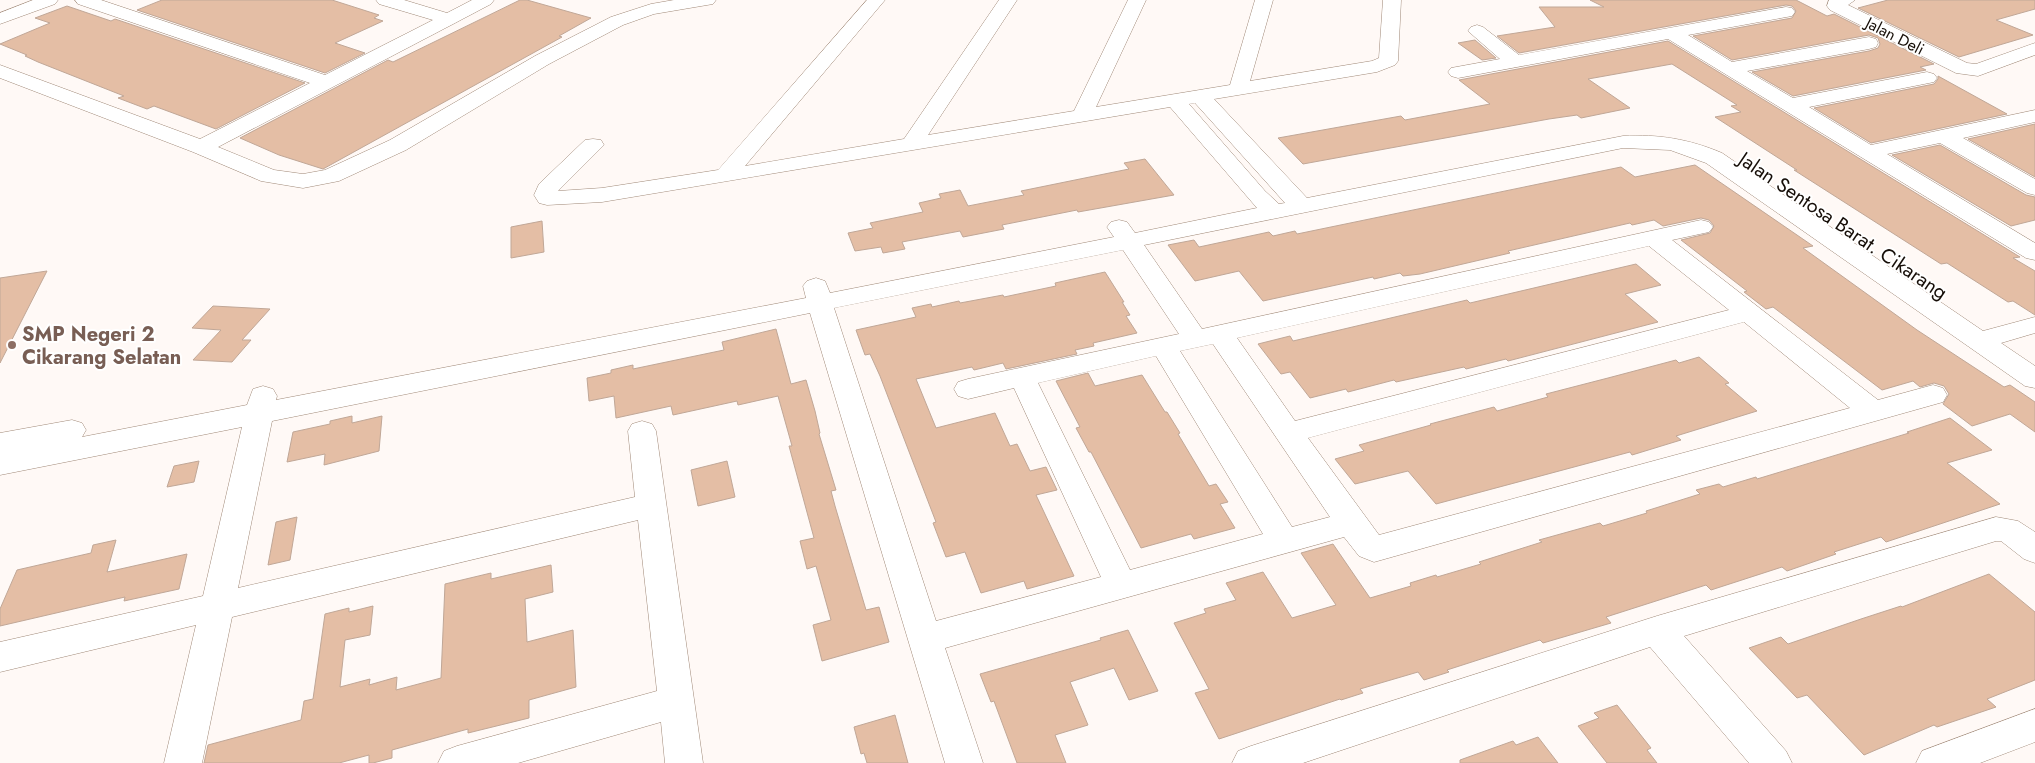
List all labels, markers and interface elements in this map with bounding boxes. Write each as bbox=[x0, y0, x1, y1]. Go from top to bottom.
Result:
street label: Jalan Deli bbox=[1860, 11, 1928, 61]
street label: Jalan Sentosa Barat. Cikarang bbox=[1730, 144, 1953, 307]
place label: SMP Negeri 2 Cikarang Selatan bbox=[22, 320, 181, 372]
marker: SMP Negeri 2 Cikarang Selatan bbox=[6, 339, 18, 351]

